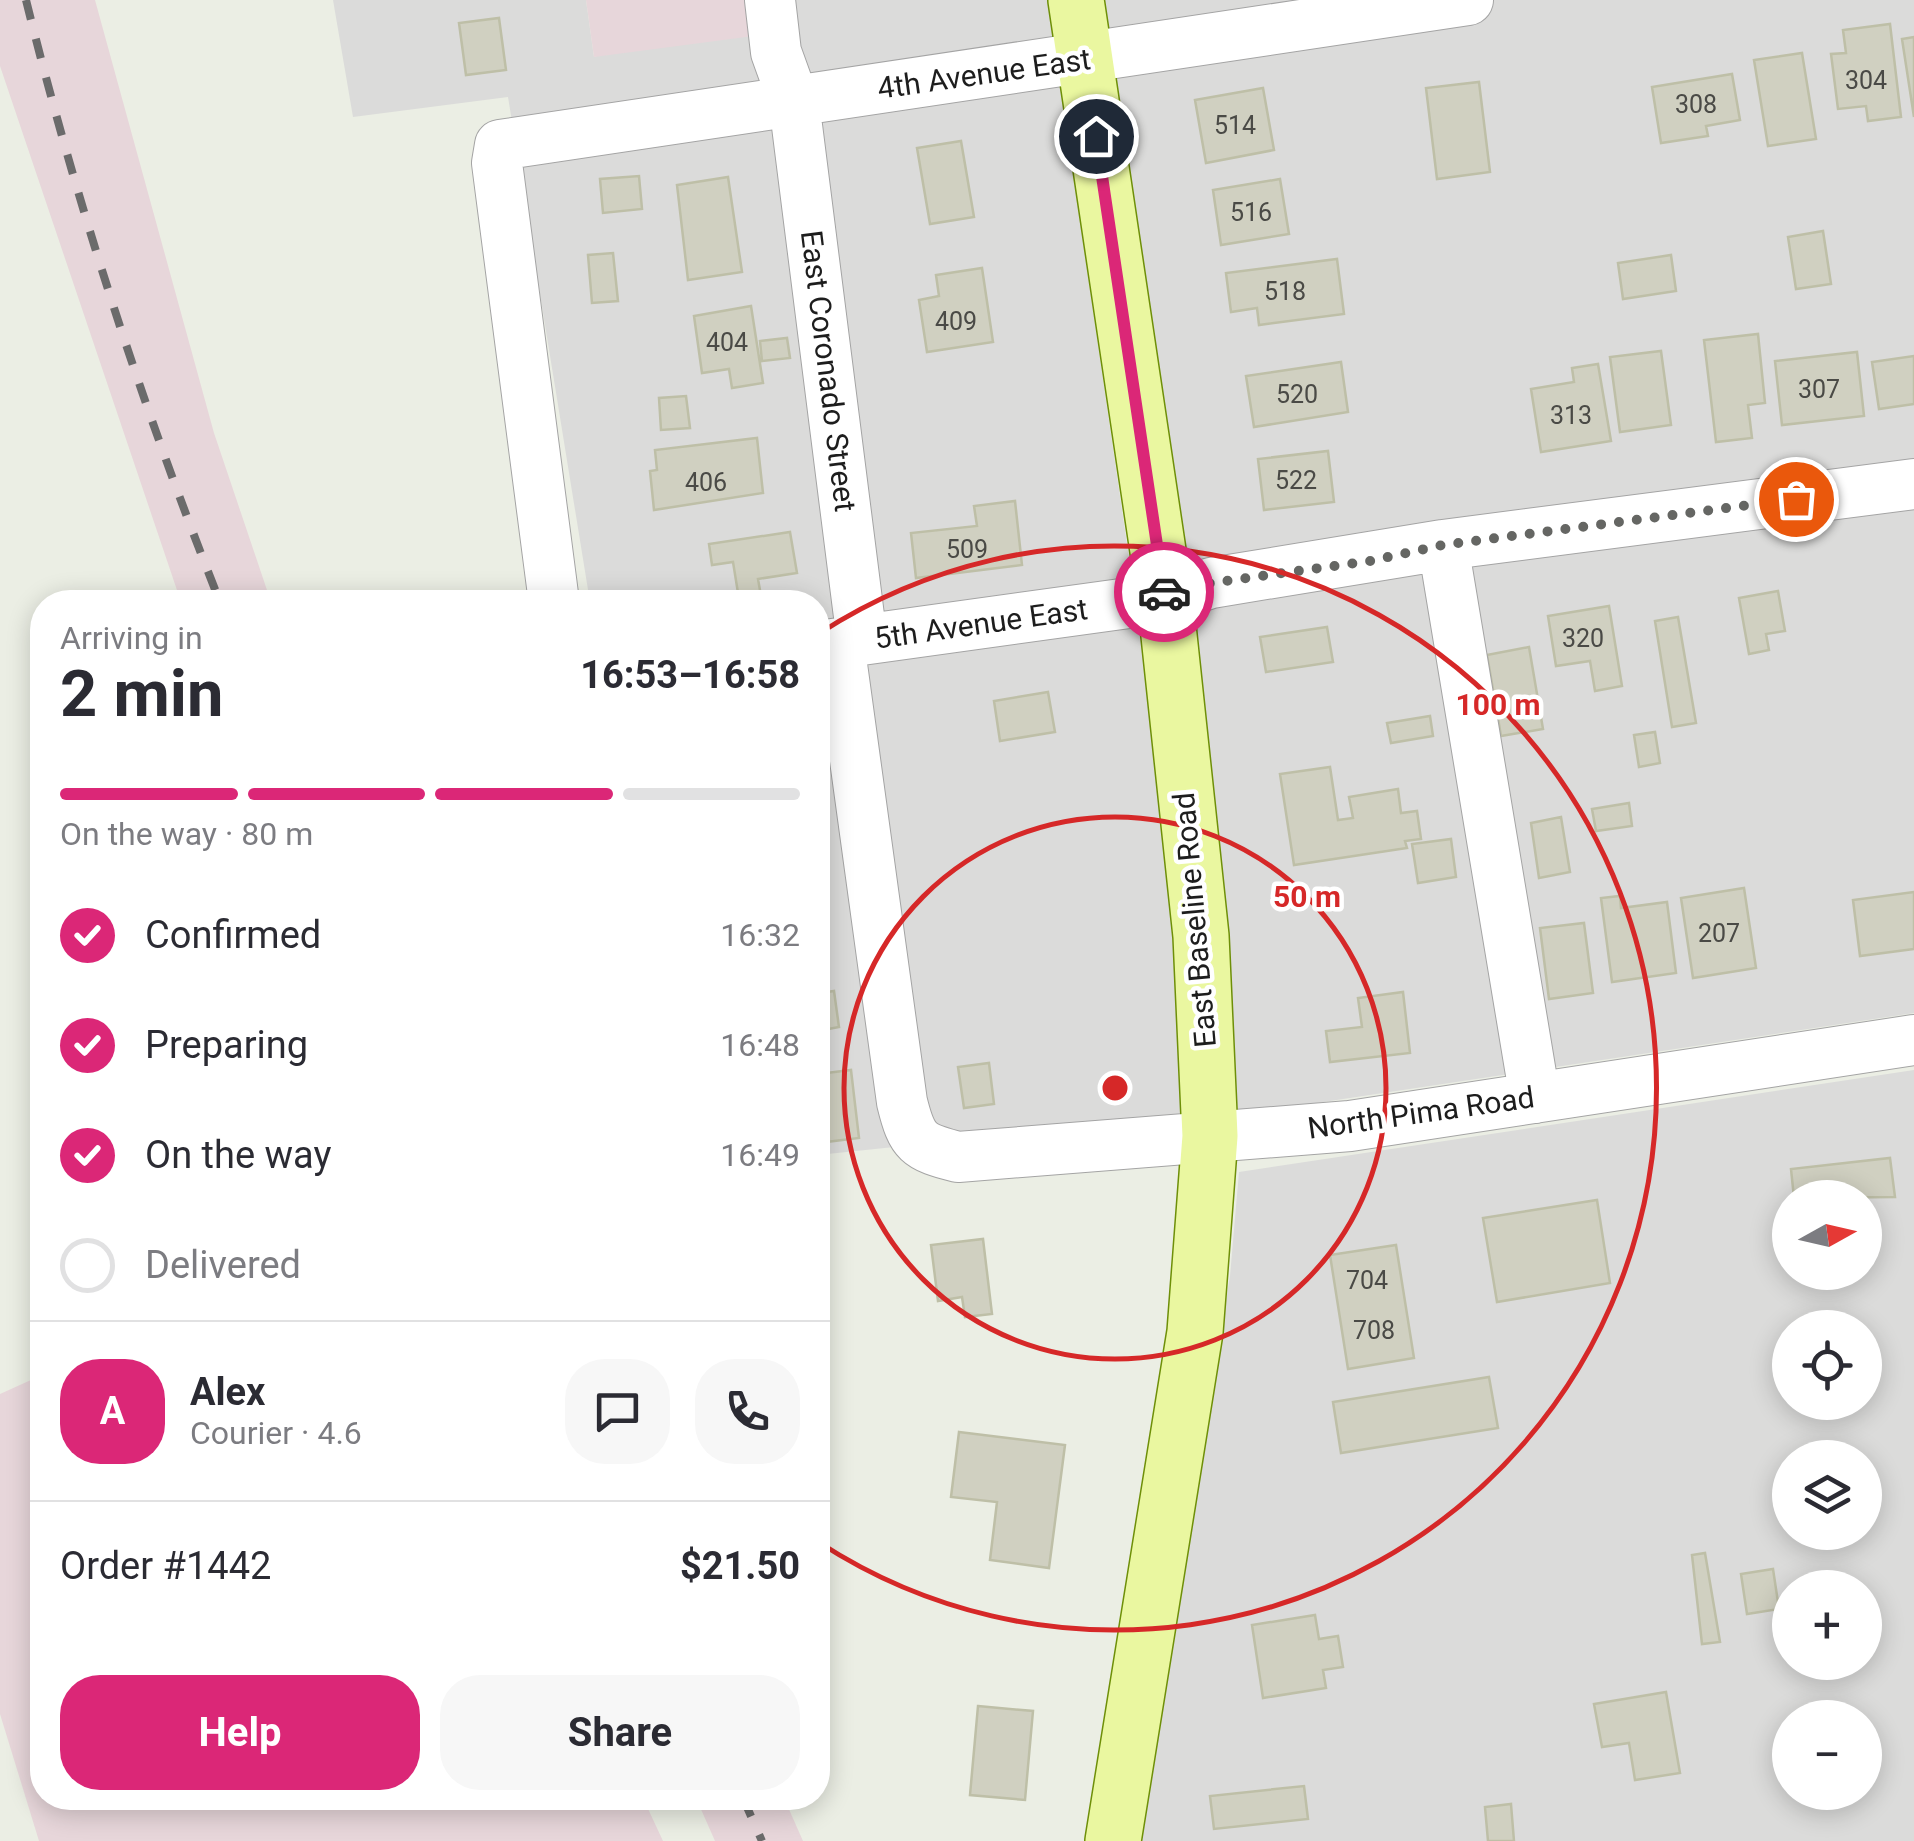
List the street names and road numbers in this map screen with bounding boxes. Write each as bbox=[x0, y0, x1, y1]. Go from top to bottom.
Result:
street label: 4th Avenue East bbox=[875, 41, 1093, 106]
street label: East Coronado Street bbox=[794, 228, 863, 514]
street label: 5th Avenue East bbox=[872, 591, 1090, 656]
street label: East Baseline Road bbox=[1166, 791, 1223, 1049]
street label: North Pima Road bbox=[1305, 1079, 1536, 1146]

